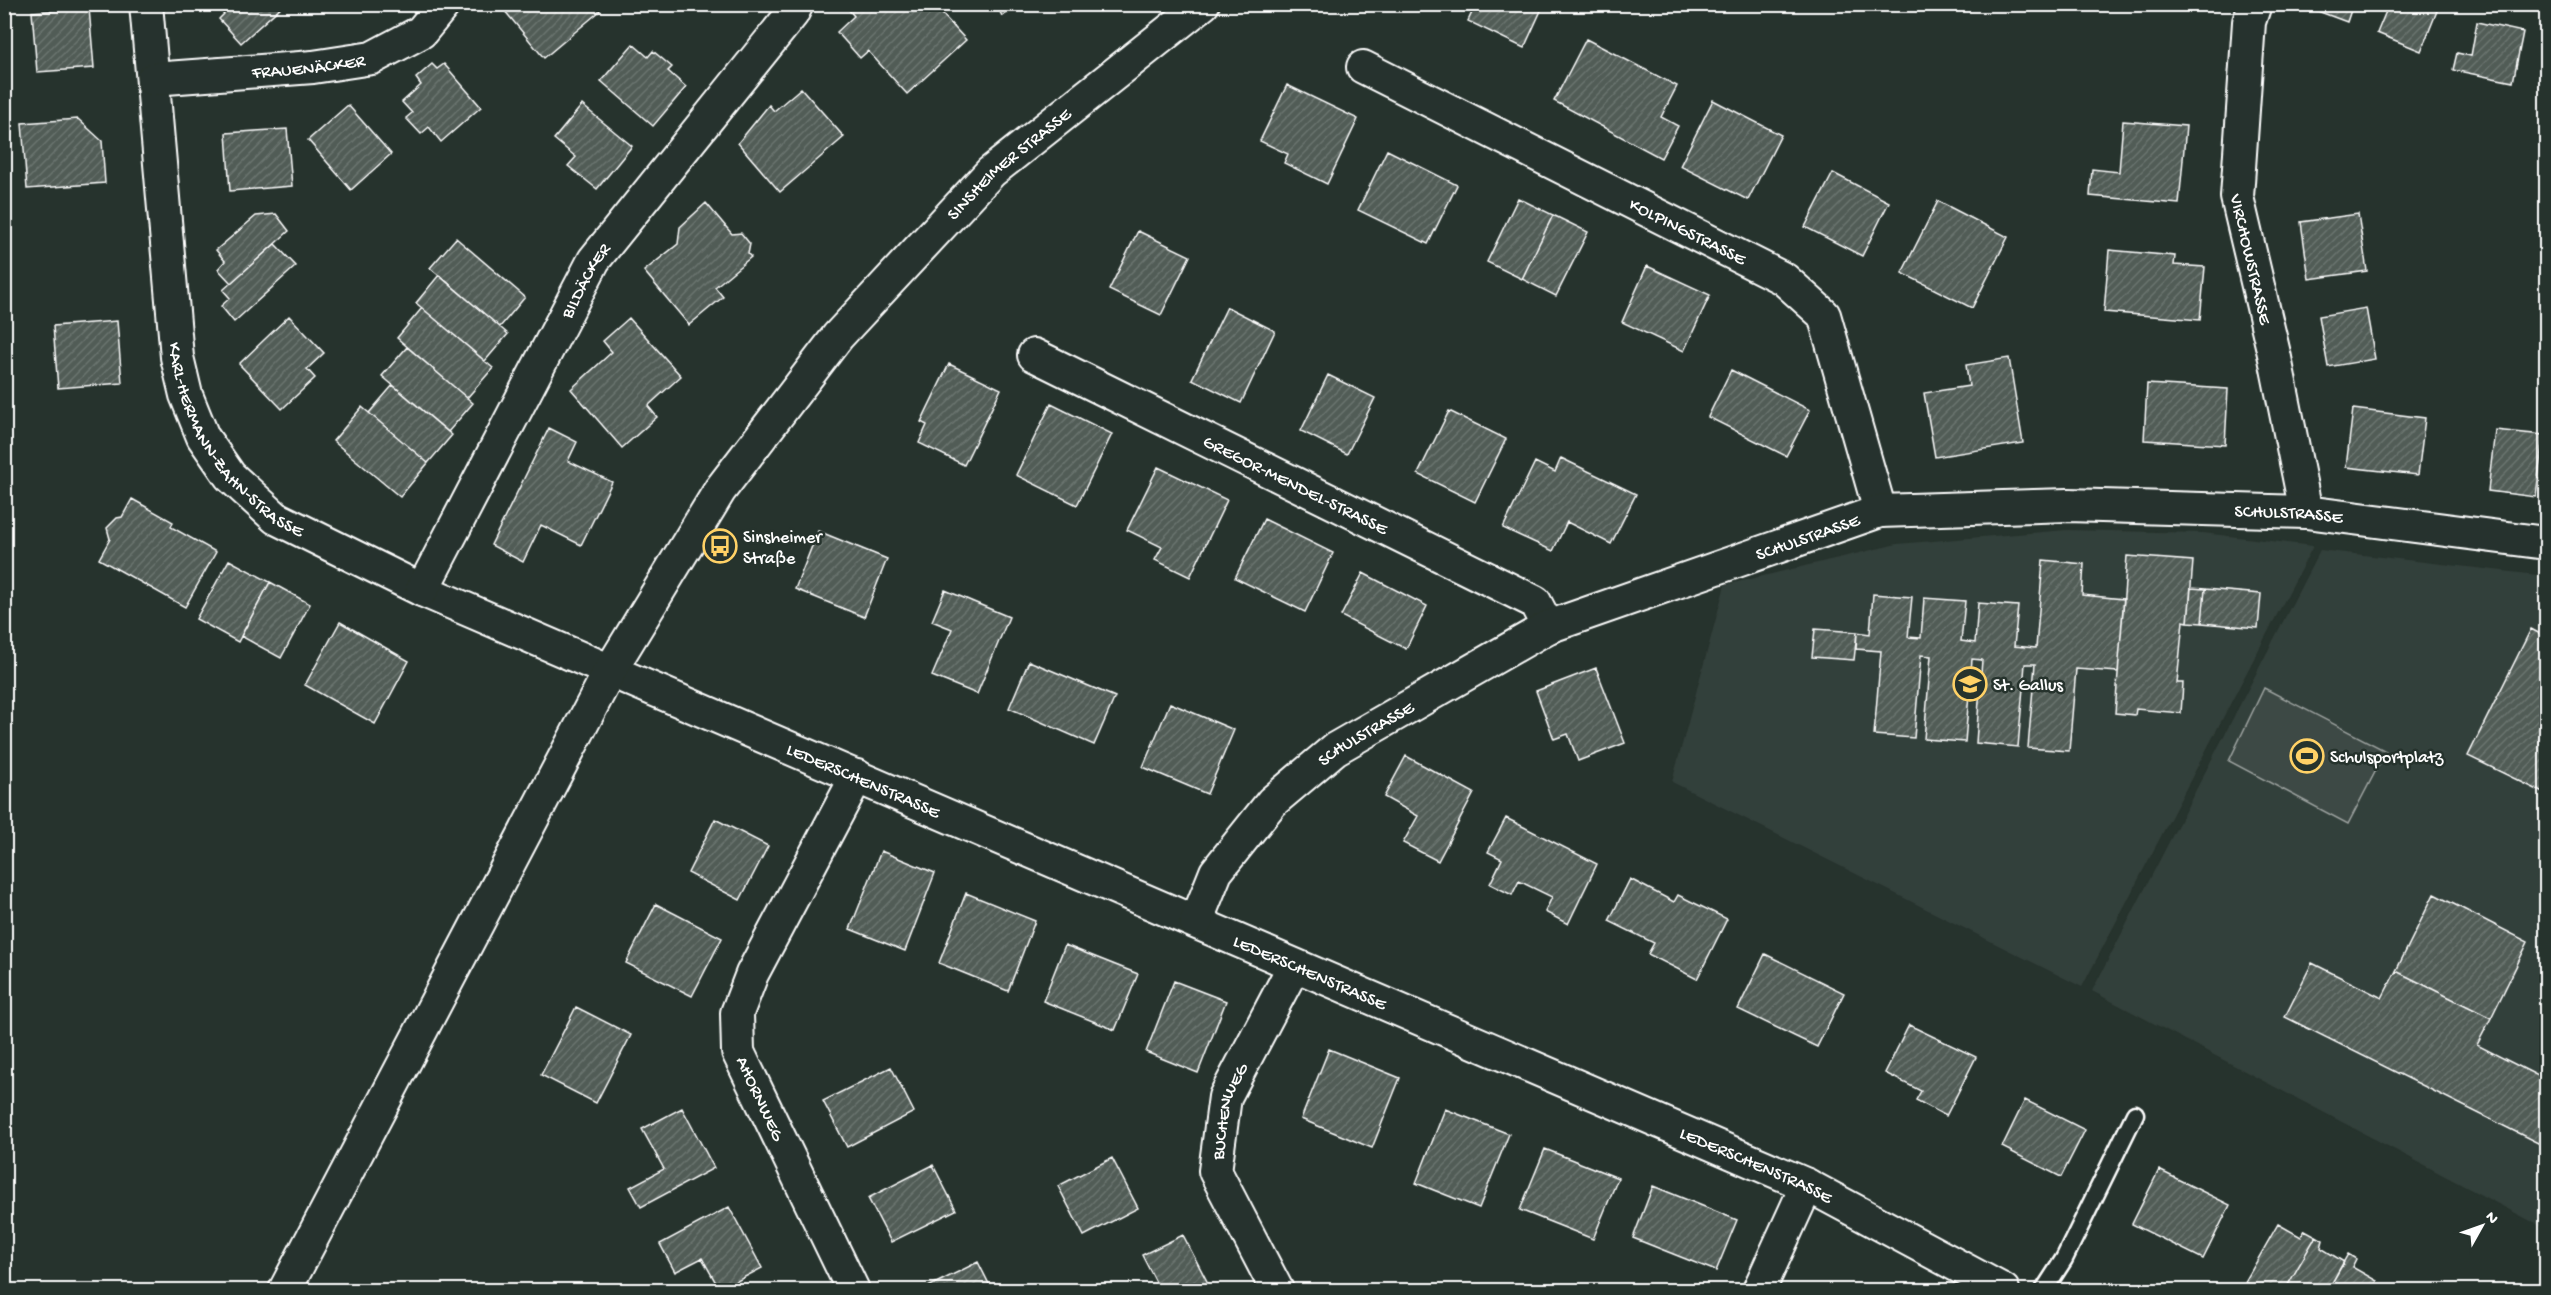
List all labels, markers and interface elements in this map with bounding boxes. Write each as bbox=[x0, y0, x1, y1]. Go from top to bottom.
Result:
street label: FRAUENÄCKER bbox=[250, 51, 367, 85]
street label: SINSHEIMER STRASSE bbox=[944, 104, 1077, 225]
street label: VIRCHOWSTRASSE bbox=[2223, 191, 2275, 328]
street label: KOLPINGSTRASSE bbox=[1625, 195, 1750, 271]
street label: BILDÄCKER bbox=[557, 240, 617, 323]
street label: KARL-HERMANN-ZAHN-STRASSE bbox=[163, 342, 307, 543]
street label: GREGOR-MENDEL-STRASSE bbox=[1199, 432, 1391, 541]
street label: SCHULSTRASSE bbox=[2234, 502, 2345, 530]
street label: SCHULSTRASSE bbox=[1753, 511, 1864, 567]
bus stop icon: Sinsheimer Straße bbox=[702, 528, 738, 564]
place label: Sinsheimer Straße bbox=[743, 528, 823, 570]
school or university icon: St. Gallus bbox=[1952, 666, 1988, 702]
place label: St. Gallus bbox=[1993, 676, 2064, 697]
street label: SCHULSTRASSE bbox=[1314, 698, 1419, 772]
sports icon: Schulsportplatz bbox=[2289, 738, 2325, 774]
street label: LEDERSCHENSTRASSE bbox=[783, 740, 943, 825]
place label: Schulsportplatz bbox=[2330, 748, 2444, 769]
street label: LEDERSCHENSTRASSE bbox=[1229, 932, 1390, 1016]
street label: AHORNWEG bbox=[730, 1053, 788, 1145]
street label: BUCHENWEG bbox=[1208, 1060, 1254, 1162]
street label: LEDERSCHENSTRASSE bbox=[1676, 1124, 1836, 1210]
north arrow bbox=[2452, 1196, 2512, 1256]
text: N bbox=[2480, 1208, 2502, 1229]

